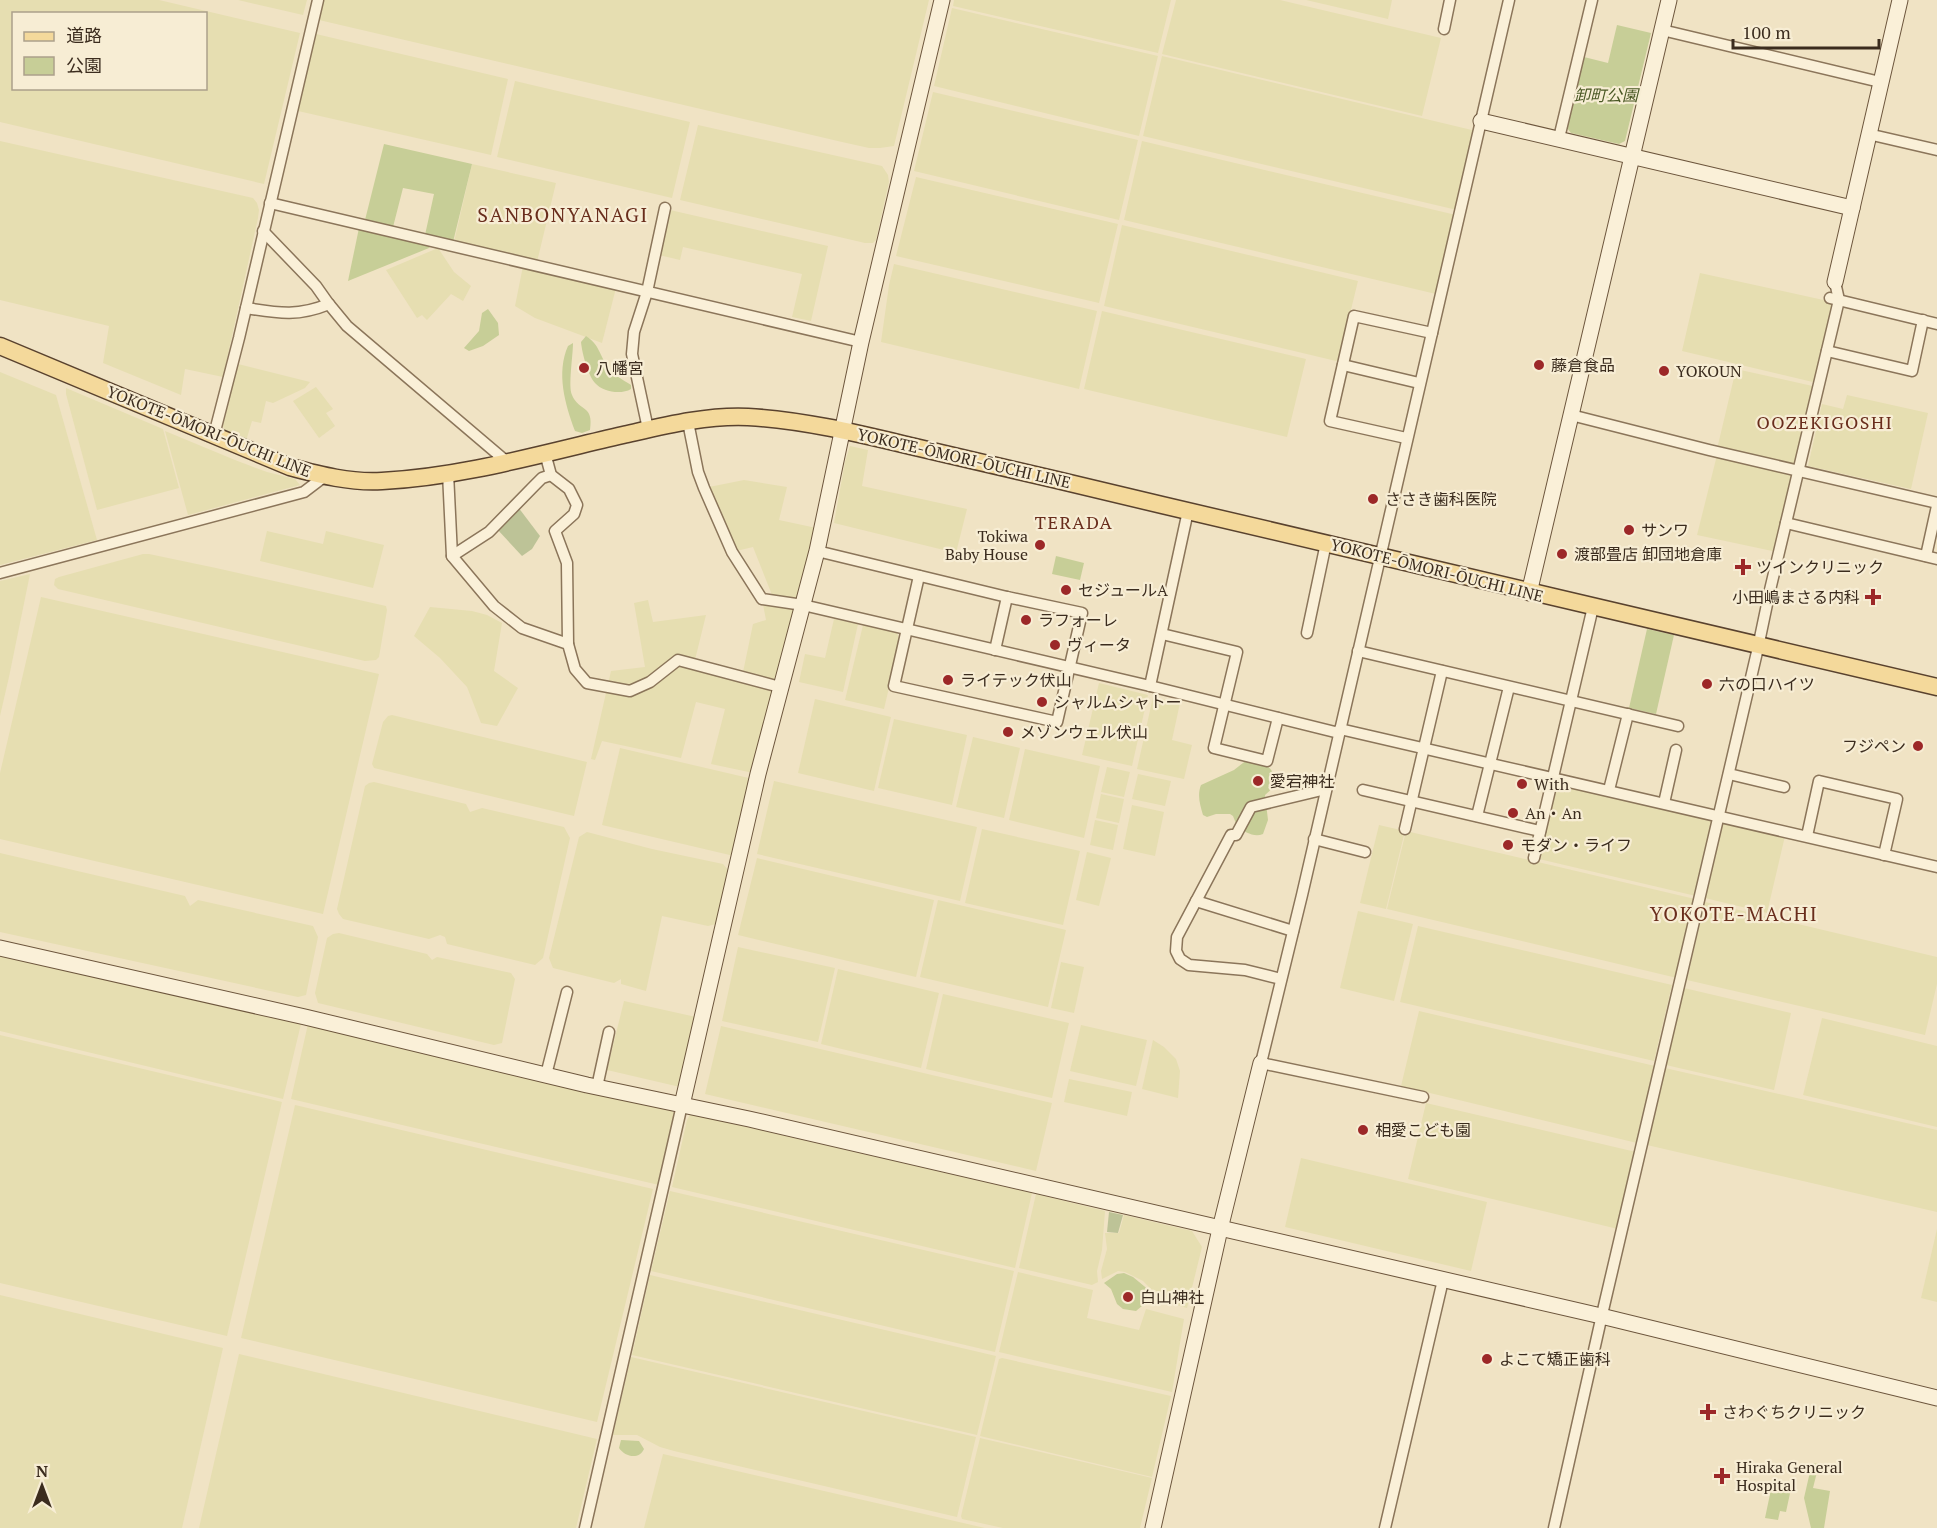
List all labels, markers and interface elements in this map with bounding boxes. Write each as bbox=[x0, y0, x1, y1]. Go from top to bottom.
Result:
legend bbox=[12, 12, 207, 90]
scale bar bbox=[1733, 12, 1878, 50]
text: 100 m bbox=[1742, 20, 1791, 44]
text: 道路 bbox=[66, 23, 102, 47]
text: 公園 bbox=[66, 53, 102, 77]
park label: 卸町公園 bbox=[1574, 84, 1640, 106]
district label: SANBONYANAGI bbox=[477, 201, 649, 228]
place label: 藤倉食品 bbox=[1551, 354, 1615, 376]
place label: 八幡宮 bbox=[596, 357, 644, 379]
marker: 藤倉食品 bbox=[1532, 358, 1546, 372]
place label: YOKOUN bbox=[1676, 360, 1742, 382]
marker: 八幡宮 bbox=[577, 361, 591, 375]
marker: YOKOUN bbox=[1657, 364, 1671, 378]
street label: YOKOTE-ŌMORI-ŌUCHI LINE bbox=[104, 380, 314, 482]
district label: OOZEKIGOSHI bbox=[1757, 410, 1893, 434]
street label: YOKOTE-ŌMORI-ŌUCHI LINE bbox=[855, 423, 1073, 493]
place label: ささき歯科医院 bbox=[1385, 488, 1497, 510]
marker: ささき歯科医院 bbox=[1366, 492, 1380, 506]
district label: TERADA bbox=[1035, 510, 1113, 534]
place label: サンワ bbox=[1641, 519, 1689, 541]
marker: サンワ bbox=[1622, 523, 1636, 537]
place label: Tokiwa Baby House bbox=[945, 525, 1028, 565]
street label: YOKOTE-ŌMORI-ŌUCHI LINE bbox=[1328, 533, 1546, 607]
marker: Tokiwa Baby House bbox=[1033, 538, 1047, 552]
place label: 渡部畳店 卸団地倉庫 bbox=[1574, 543, 1722, 565]
marker: 渡部畳店 卸団地倉庫 bbox=[1555, 547, 1569, 561]
place label: ツインクリニック bbox=[1756, 556, 1884, 578]
marker: ツインクリニック bbox=[1734, 558, 1752, 576]
place label: セジュールA bbox=[1078, 579, 1168, 601]
marker: セジュールA bbox=[1059, 583, 1073, 597]
place label: 小田嶋まさる内科 bbox=[1732, 586, 1860, 608]
marker: 小田嶋まさる内科 bbox=[1864, 588, 1882, 606]
place label: ラフォーレ bbox=[1038, 609, 1118, 631]
marker: ラフォーレ bbox=[1019, 613, 1033, 627]
place label: ヴィータ bbox=[1067, 634, 1131, 656]
marker: ヴィータ bbox=[1048, 638, 1062, 652]
place label: ライテック伏山 bbox=[960, 669, 1072, 691]
marker: ライテック伏山 bbox=[941, 673, 955, 687]
place label: 六の口ハイツ bbox=[1719, 673, 1815, 695]
marker: 六の口ハイツ bbox=[1700, 677, 1714, 691]
place label: シャルムシャトー bbox=[1054, 691, 1182, 713]
marker: シャルムシャトー bbox=[1035, 695, 1049, 709]
place label: メゾンウェル伏山 bbox=[1020, 721, 1148, 743]
marker: メゾンウェル伏山 bbox=[1001, 725, 1015, 739]
place label: フジペン bbox=[1842, 735, 1906, 757]
marker: フジペン bbox=[1911, 739, 1925, 753]
place label: 愛宕神社 bbox=[1270, 770, 1334, 792]
place label: With bbox=[1534, 773, 1570, 795]
marker: 愛宕神社 bbox=[1251, 774, 1265, 788]
marker: With bbox=[1515, 777, 1529, 791]
place label: An・An bbox=[1525, 802, 1582, 824]
marker: An・An bbox=[1506, 806, 1520, 820]
place label: モダン・ライフ bbox=[1520, 834, 1632, 856]
marker: モダン・ライフ bbox=[1501, 838, 1515, 852]
district label: YOKOTE-MACHI bbox=[1650, 900, 1818, 927]
place label: 相愛こども園 bbox=[1375, 1119, 1471, 1141]
marker: 相愛こども園 bbox=[1356, 1123, 1370, 1137]
place label: 白山神社 bbox=[1140, 1286, 1204, 1308]
marker: 白山神社 bbox=[1121, 1290, 1135, 1304]
place label: よこて矯正歯科 bbox=[1499, 1348, 1611, 1370]
marker: よこて矯正歯科 bbox=[1480, 1352, 1494, 1366]
place label: さわぐちクリニック bbox=[1722, 1401, 1866, 1423]
marker: さわぐちクリニック bbox=[1699, 1403, 1717, 1421]
north arrow bbox=[12, 1456, 72, 1516]
place label: Hiraka General Hospital bbox=[1736, 1456, 1843, 1496]
text: N bbox=[36, 1460, 48, 1482]
marker: Hiraka General Hospital bbox=[1713, 1467, 1731, 1485]

